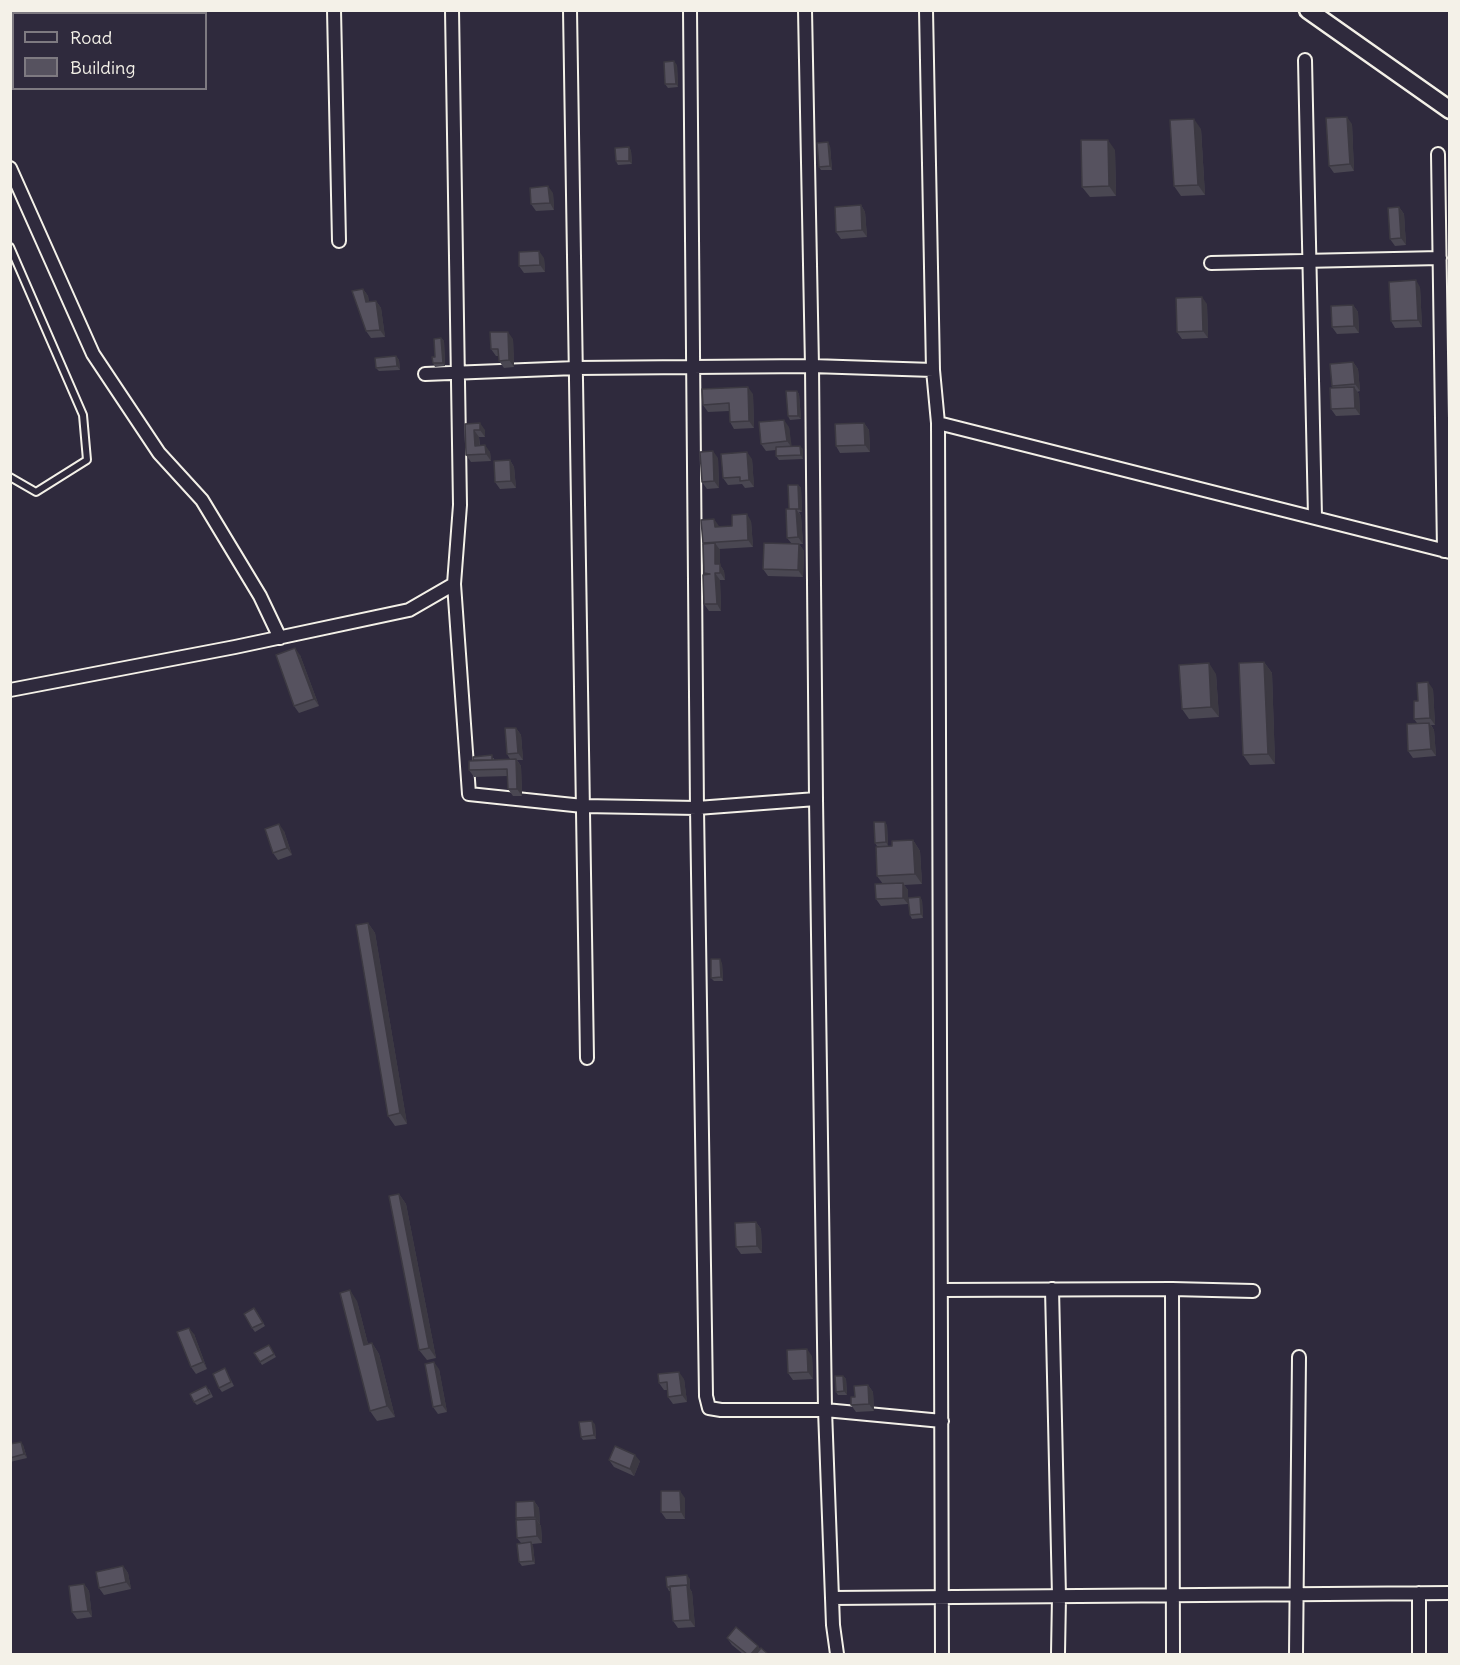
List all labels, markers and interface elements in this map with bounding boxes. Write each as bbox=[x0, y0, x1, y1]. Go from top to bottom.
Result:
legend bbox=[12, 12, 207, 90]
text: Road bbox=[70, 26, 112, 49]
text: Building bbox=[70, 56, 135, 79]

